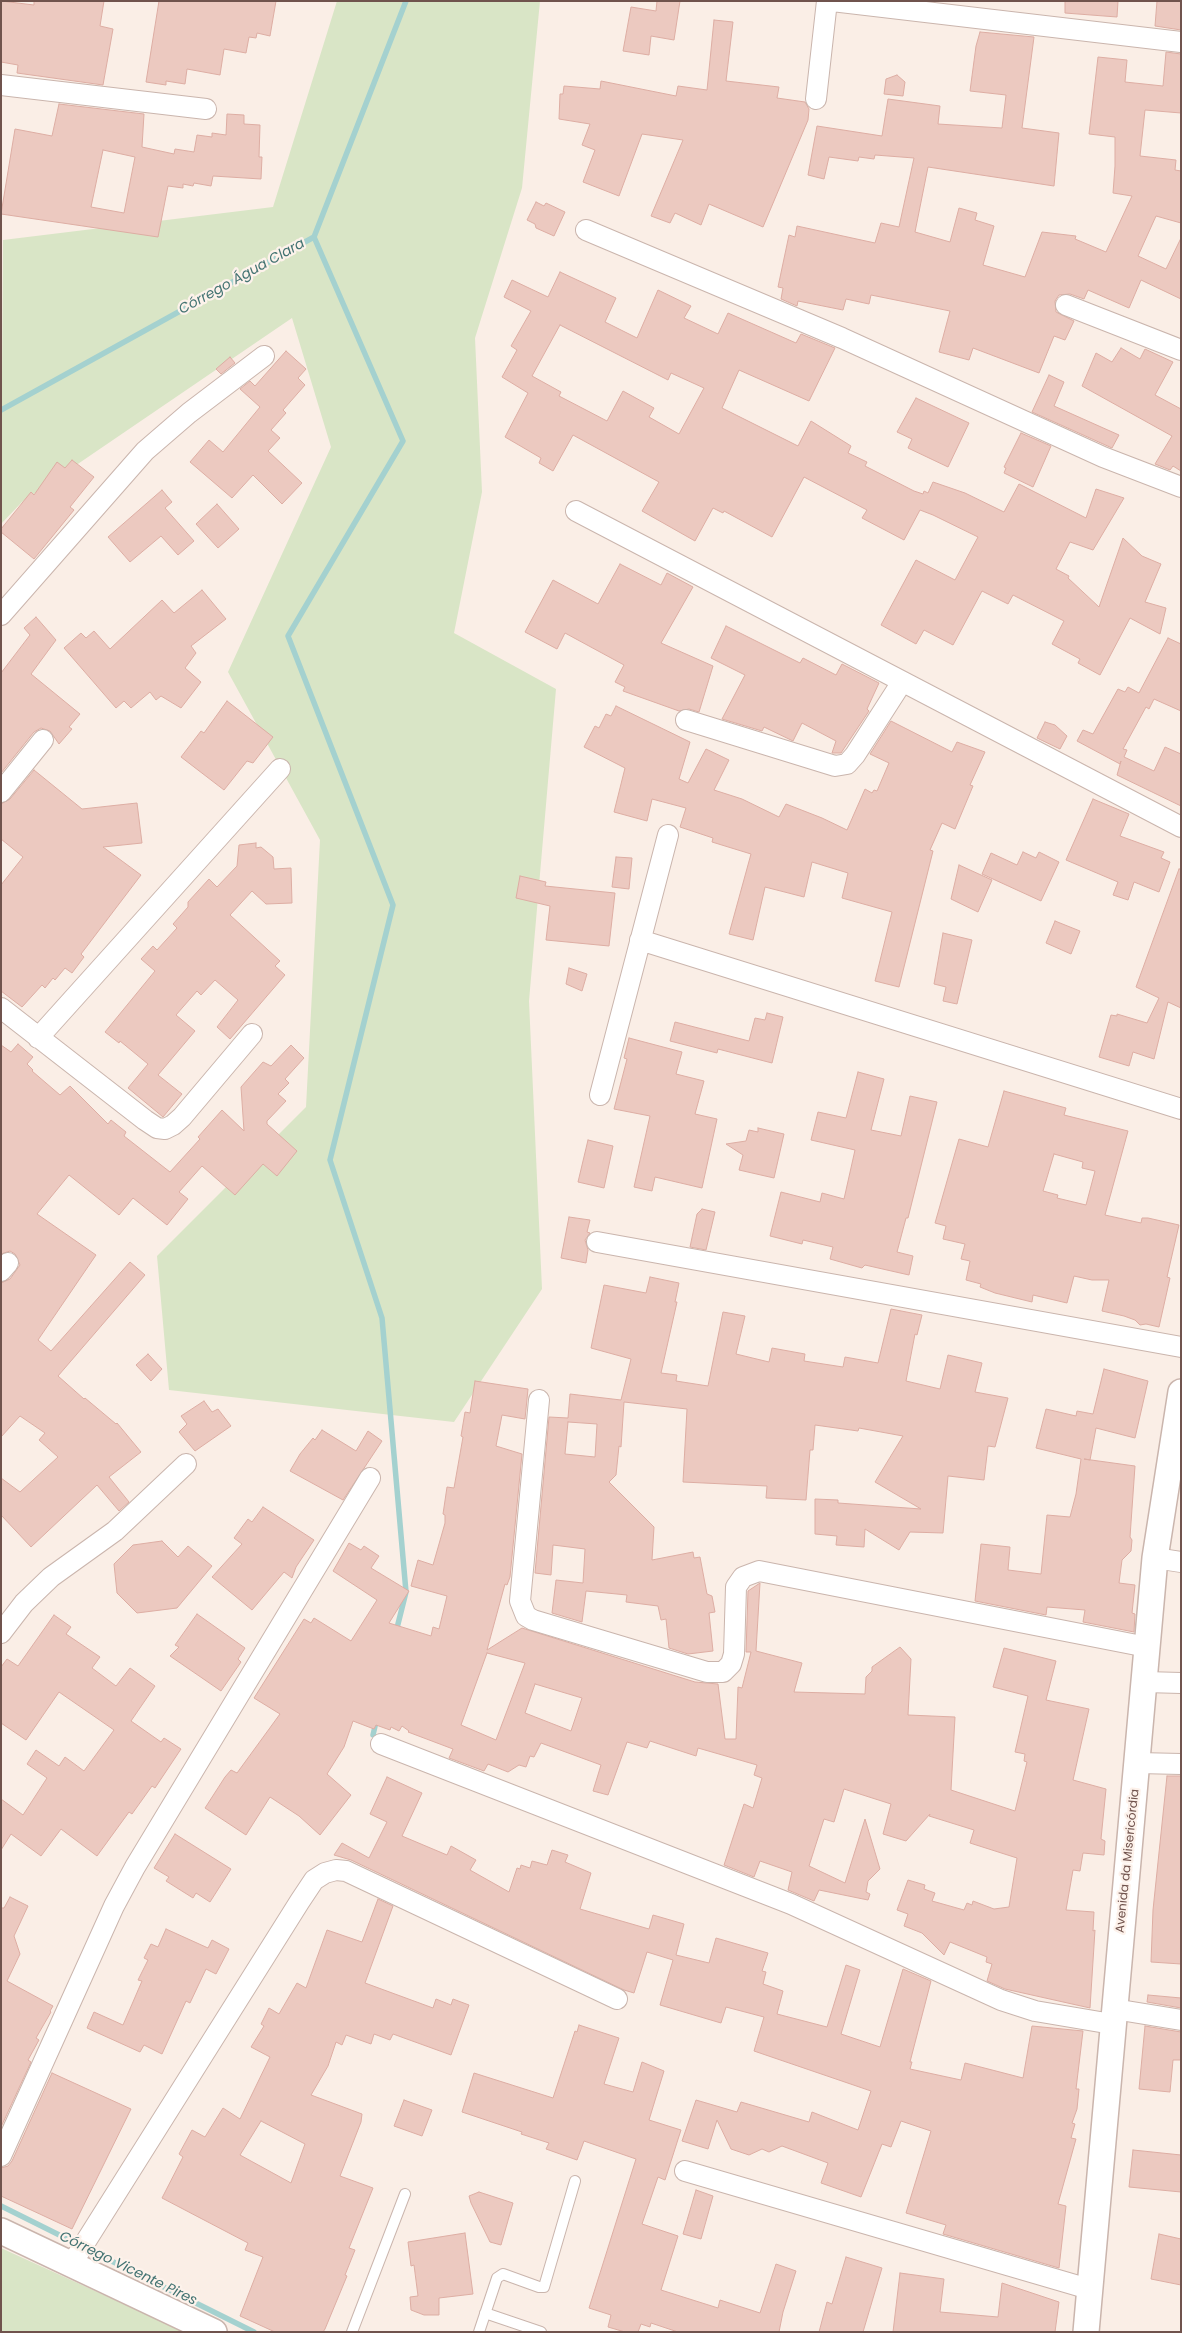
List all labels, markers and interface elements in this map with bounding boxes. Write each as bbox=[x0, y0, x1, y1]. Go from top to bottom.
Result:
water label: Córrego Água Clara bbox=[176, 235, 308, 319]
street label: Avenida da Misericórdia bbox=[1113, 1788, 1143, 1934]
water label: Córrego Vicente Pires bbox=[56, 2228, 200, 2310]

